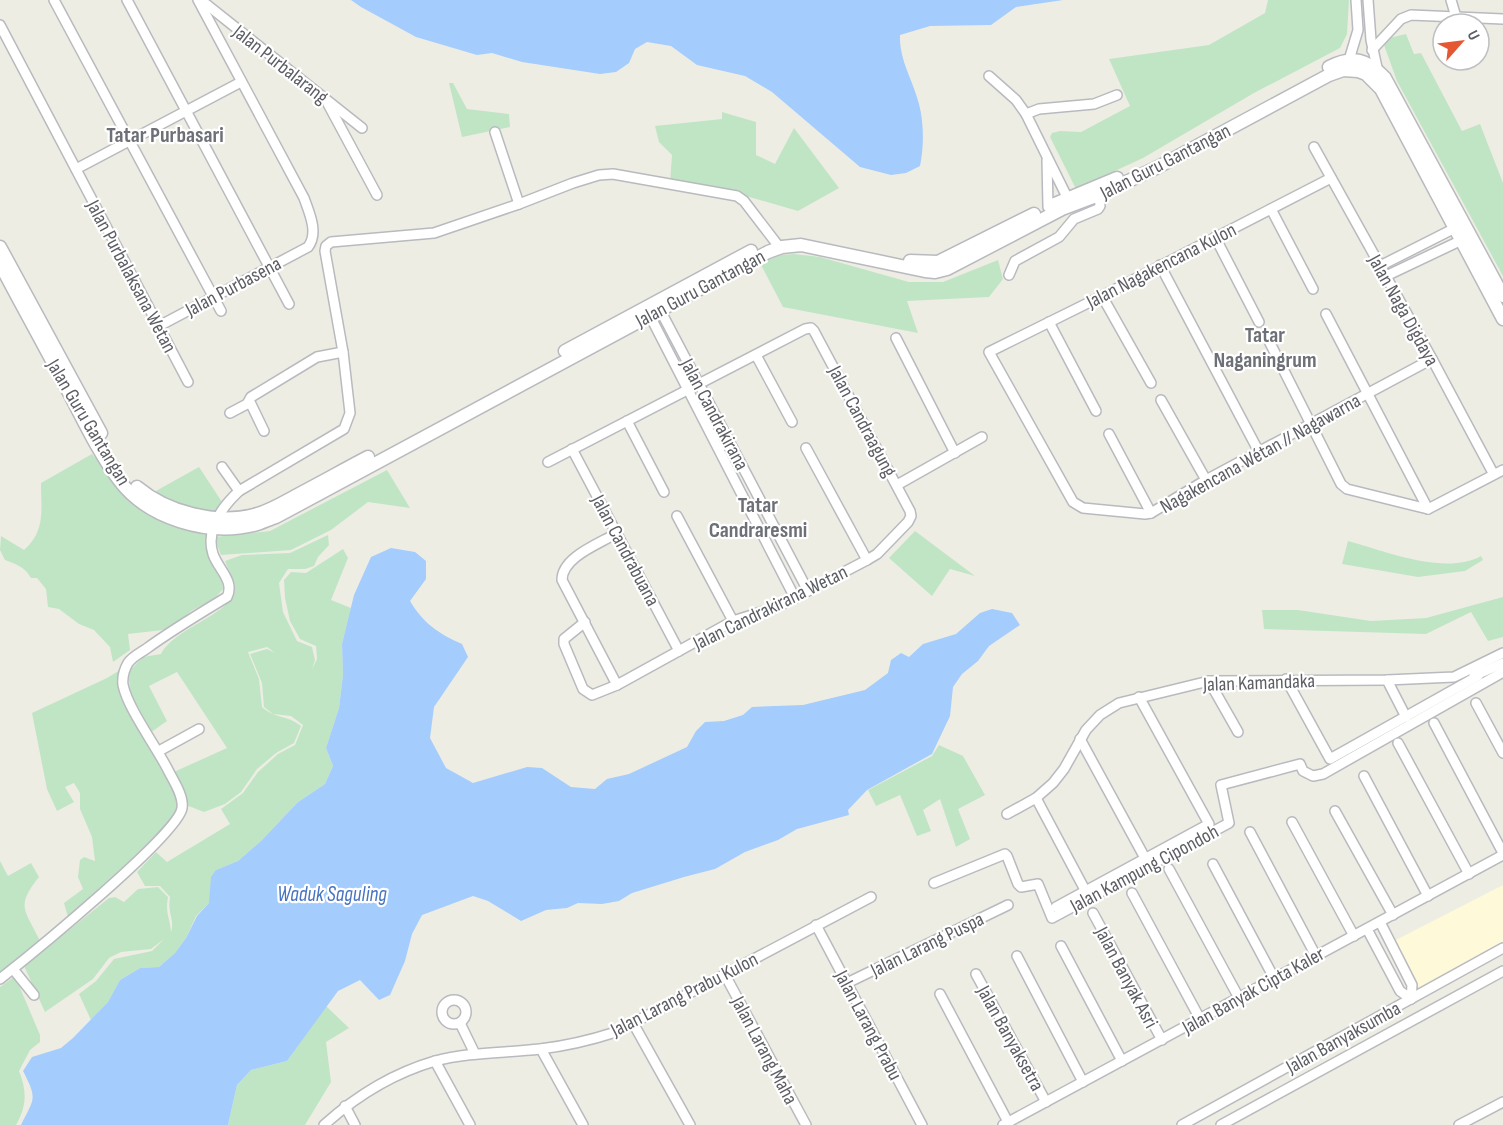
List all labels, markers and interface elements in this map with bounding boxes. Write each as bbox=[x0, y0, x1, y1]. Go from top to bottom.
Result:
north arrow bbox=[1431, 12, 1491, 72]
street label: Jalan Purbalarang bbox=[227, 19, 333, 110]
text: U bbox=[1463, 28, 1483, 44]
street label: Jalan Guru Gantangan bbox=[1095, 119, 1235, 206]
district label: Tatar Purbasari bbox=[106, 122, 224, 149]
street label: Jalan Purbalaksana Wetan bbox=[80, 195, 181, 357]
street label: Jalan Nagakencana Kulon bbox=[1082, 218, 1240, 314]
street label: Jalan Guru Gantangan bbox=[631, 245, 769, 334]
street label: Jalan Naga Digdaya bbox=[1362, 250, 1444, 371]
street label: Jalan Purbasena bbox=[181, 252, 285, 323]
district label: Tatar Naganingrum bbox=[1213, 322, 1317, 374]
street label: Jalan Guru Gantangan bbox=[40, 354, 135, 490]
street label: Jalan Candrakirana bbox=[674, 354, 754, 474]
street label: Jalan Candraagung bbox=[822, 361, 902, 481]
street label: Nagakencana Wétan // Nagawarna bbox=[1156, 389, 1365, 519]
street label: Jalan Candrabuana bbox=[585, 490, 665, 610]
district label: Tatar Candraresmi bbox=[709, 492, 807, 544]
street label: Jalan Candrakirana Wetan bbox=[688, 560, 852, 656]
street label: Jalan Kamandaka bbox=[1202, 669, 1315, 697]
street label: Jalan Kampung Cipondoh bbox=[1065, 820, 1223, 919]
water label: Waduk Saguling bbox=[277, 882, 387, 907]
street label: Jalan Larang Puspa bbox=[866, 907, 988, 983]
street label: Jalan Banyak Asri bbox=[1089, 922, 1163, 1032]
street label: Jalan Banyak Cipta Kaler bbox=[1177, 942, 1329, 1040]
street label: Jalan Larang Prabu Kulon bbox=[606, 947, 762, 1043]
street label: Jalan Larang Prabu bbox=[829, 965, 907, 1085]
street label: Jalan Banyaksetra bbox=[971, 981, 1049, 1095]
street label: Jalan Larang Maha bbox=[725, 992, 803, 1109]
street label: Jalan Banyaksumba bbox=[1281, 997, 1405, 1080]

